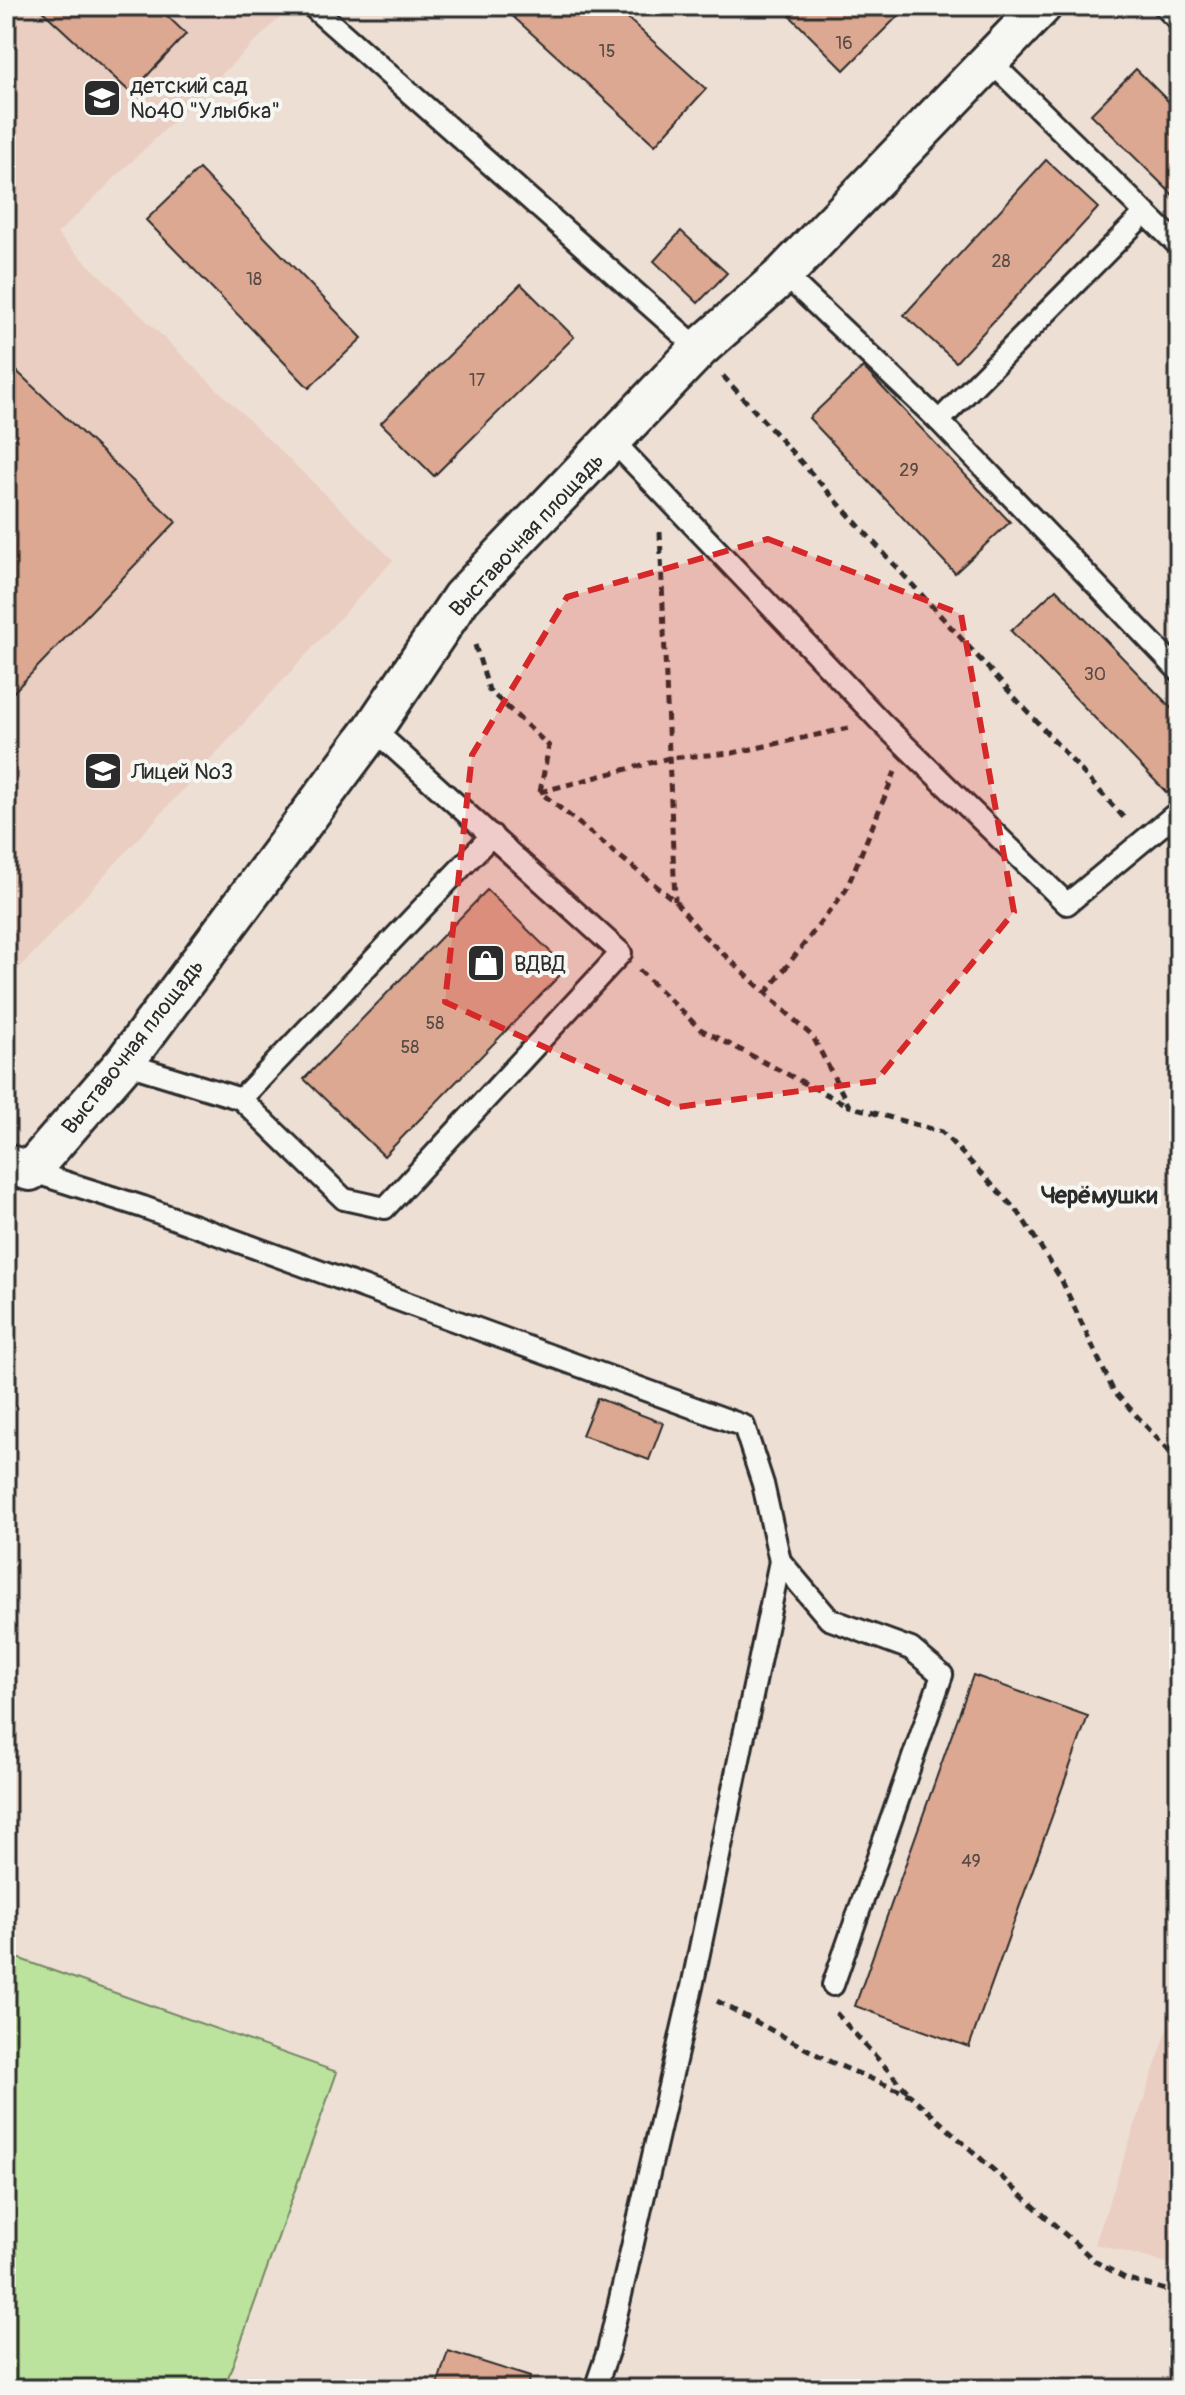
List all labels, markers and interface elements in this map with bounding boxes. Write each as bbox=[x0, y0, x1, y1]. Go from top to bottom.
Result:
house number: 16 bbox=[835, 32, 853, 55]
house number: 15 bbox=[599, 40, 615, 63]
place label: детский сад №40 "Улыбка" bbox=[130, 72, 280, 125]
school or university icon: детский сад №40 "Улыбка" bbox=[81, 77, 123, 119]
house number: 28 bbox=[991, 250, 1011, 273]
house number: 18 bbox=[246, 268, 262, 291]
house number: 17 bbox=[469, 369, 486, 392]
street label: Выставочная площадь bbox=[443, 447, 610, 623]
house number: 29 bbox=[899, 459, 919, 482]
house number: 30 bbox=[1084, 663, 1106, 686]
school or university icon: Лицей №3 bbox=[82, 750, 124, 792]
place label: Лицей №3 bbox=[130, 758, 233, 786]
shop icon: ВДВД bbox=[465, 942, 507, 984]
place label: ВДВД bbox=[514, 950, 566, 978]
street label: Выставочная площадь bbox=[56, 953, 210, 1140]
house number: 58 bbox=[426, 1012, 444, 1035]
house number: 58 bbox=[401, 1036, 419, 1059]
district label: Черёмушки bbox=[1041, 1181, 1158, 1210]
house number: 49 bbox=[961, 1850, 981, 1873]

